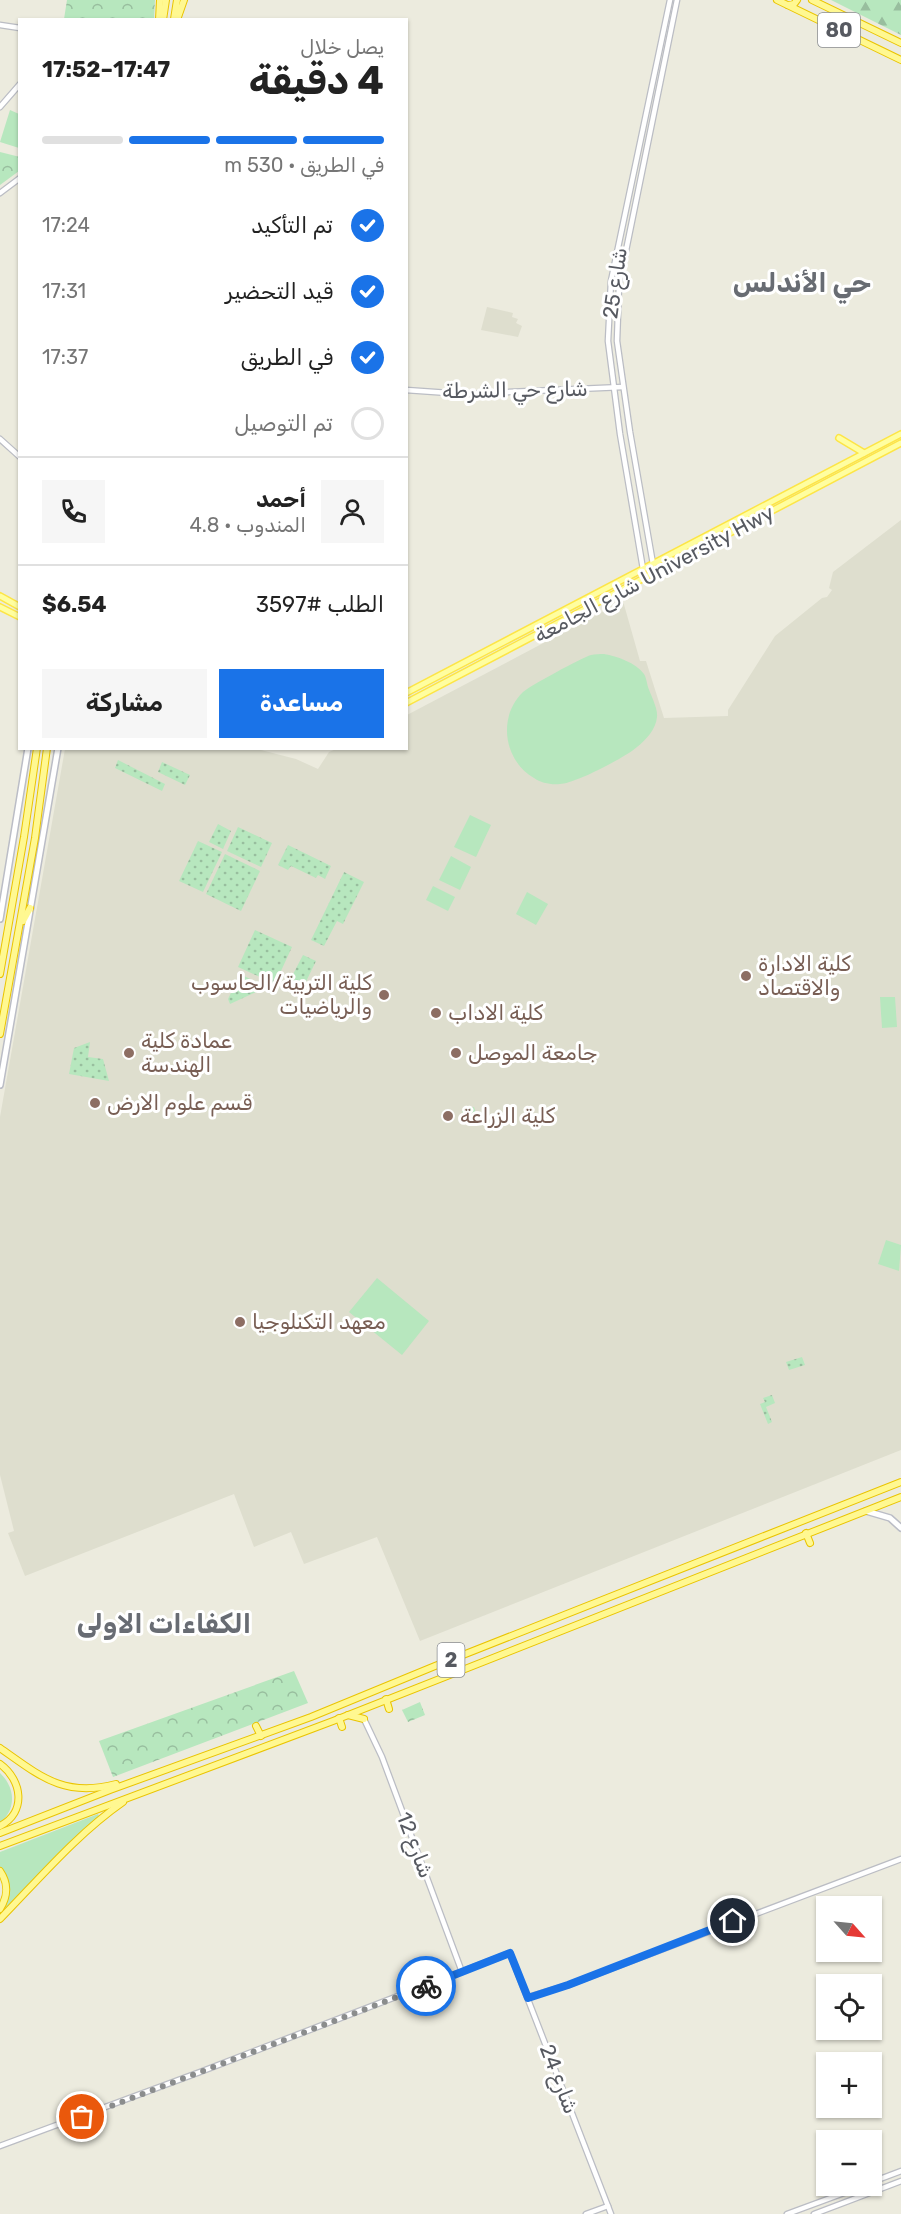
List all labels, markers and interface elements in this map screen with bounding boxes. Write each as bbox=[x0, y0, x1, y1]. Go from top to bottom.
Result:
road number: 80 bbox=[818, 13, 860, 47]
text: يصل خلال bbox=[300, 35, 384, 59]
text: 17:47–17:52 bbox=[42, 56, 170, 83]
text: 4 دقيقة bbox=[249, 58, 384, 104]
text: في الطريق · 530 m bbox=[224, 153, 384, 177]
icon: check bbox=[351, 209, 384, 242]
text: تم التأكيد bbox=[251, 212, 333, 239]
text: 17:24 bbox=[42, 213, 90, 237]
street label: شارع 25 bbox=[597, 246, 634, 321]
district label: حي الأندلس bbox=[733, 267, 871, 304]
icon: check bbox=[351, 275, 384, 308]
text: قيد التحضير bbox=[225, 278, 333, 305]
text: 17:31 bbox=[42, 279, 86, 303]
icon: check bbox=[351, 341, 384, 374]
text: في الطريق bbox=[241, 344, 333, 371]
text: 17:37 bbox=[42, 345, 88, 369]
street label: شارع حي الشرطة bbox=[442, 376, 588, 407]
text: تم التوصيل bbox=[234, 410, 333, 437]
button: phone bbox=[42, 480, 105, 543]
button: person bbox=[321, 480, 384, 543]
text: أحمد bbox=[256, 486, 306, 513]
street label: شارع الجامعة University Hwy bbox=[529, 499, 779, 649]
text: المندوب · 4.8 bbox=[189, 513, 306, 537]
text: $6.54 bbox=[42, 591, 107, 618]
text: الطلب #3597 bbox=[256, 591, 384, 618]
button: مشاركة bbox=[42, 669, 207, 738]
button: مساعدة bbox=[219, 669, 384, 738]
place label: كلية الادارة والاقتصاد bbox=[758, 951, 852, 1001]
marker: كلية الادارة والاقتصاد bbox=[739, 969, 753, 983]
place label: كلية التربية/الحاسوب والرياضيات bbox=[191, 970, 373, 1020]
marker: كلية التربية/الحاسوب والرياضيات bbox=[377, 988, 391, 1002]
place label: كلية الاداب bbox=[448, 1000, 544, 1025]
marker: كلية الاداب bbox=[429, 1006, 443, 1020]
place label: عمادة كلية الهندسة bbox=[141, 1028, 232, 1077]
place label: جامعة الموصل bbox=[468, 1040, 597, 1065]
marker: عمادة كلية الهندسة bbox=[122, 1046, 136, 1060]
marker: جامعة الموصل bbox=[449, 1046, 463, 1060]
place label: قسم علوم الارض bbox=[107, 1090, 252, 1117]
marker: قسم علوم الارض bbox=[88, 1096, 102, 1110]
place label: كلية الزراعة bbox=[460, 1103, 556, 1128]
marker: كلية الزراعة bbox=[441, 1109, 455, 1123]
place label: معهد التكنلوجيا bbox=[252, 1309, 386, 1334]
marker: معهد التكنلوجيا bbox=[233, 1315, 247, 1329]
district label: الكفاءات الاولى bbox=[77, 1608, 251, 1640]
road number: 2 bbox=[438, 1643, 464, 1677]
street label: شارع 12 bbox=[390, 1808, 439, 1882]
pin bbox=[707, 1895, 758, 1946]
north arrow bbox=[816, 1896, 882, 1962]
map controls bbox=[816, 1896, 882, 2196]
icon: home bbox=[716, 1904, 749, 1937]
courier bbox=[396, 1956, 456, 2016]
icon: bike bbox=[410, 1970, 443, 2003]
button: locate bbox=[816, 1974, 882, 2040]
street label: شارع 24 bbox=[533, 2041, 584, 2118]
button: + bbox=[816, 2052, 882, 2118]
pin bbox=[56, 2091, 107, 2142]
icon: bag bbox=[65, 2100, 98, 2133]
button: − bbox=[816, 2130, 882, 2196]

